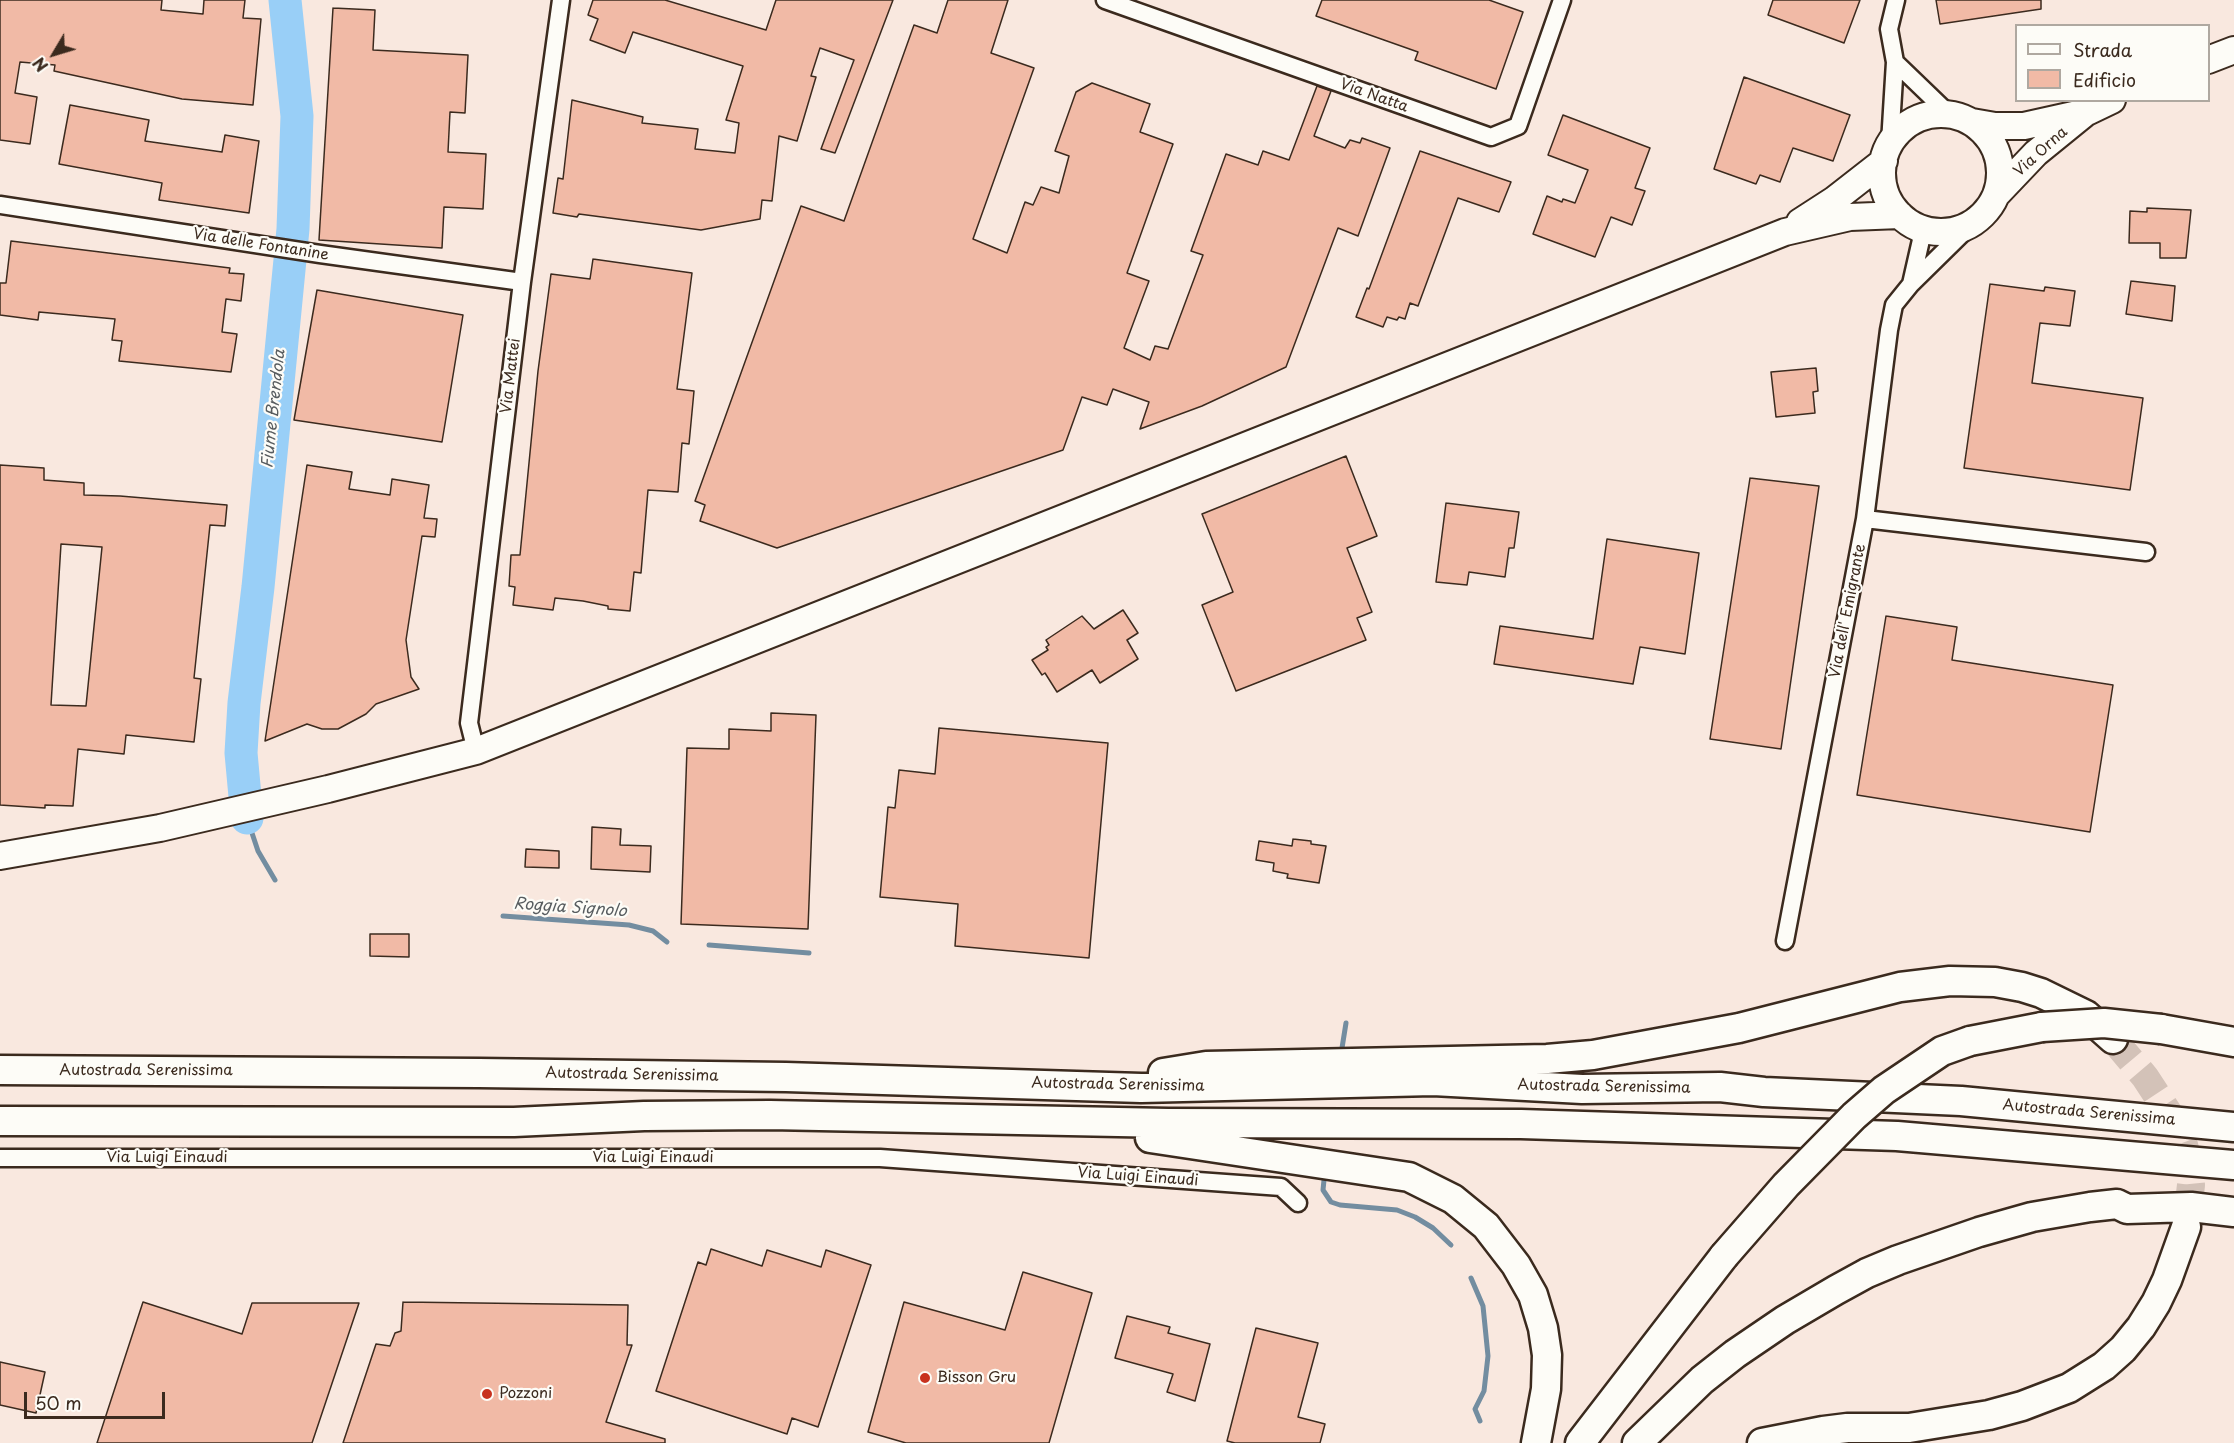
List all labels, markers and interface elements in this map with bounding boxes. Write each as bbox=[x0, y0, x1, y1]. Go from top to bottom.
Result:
north arrow bbox=[24, 24, 84, 84]
legend bbox=[2015, 24, 2210, 102]
text: Strada bbox=[2073, 36, 2132, 63]
text: N bbox=[26, 53, 53, 77]
text: Edificio bbox=[2073, 66, 2136, 93]
street label: Via Natta bbox=[1337, 75, 1411, 117]
street label: Via Orna bbox=[2011, 123, 2071, 181]
street label: Via delle Fontanine bbox=[192, 225, 330, 265]
street label: Via Mattei bbox=[497, 337, 525, 415]
water label: Fiume Brendola bbox=[258, 349, 290, 469]
street label: Via dell' Emigrante bbox=[1826, 542, 1870, 680]
water label: Roggia Signolo bbox=[513, 894, 627, 922]
street label: Autostrada Serenissima bbox=[59, 1062, 233, 1080]
street label: Autostrada Serenissima bbox=[545, 1064, 719, 1086]
street label: Autostrada Serenissima bbox=[1031, 1074, 1205, 1096]
street label: Autostrada Serenissima bbox=[1517, 1076, 1691, 1098]
street label: Autostrada Serenissima bbox=[2002, 1096, 2176, 1130]
street label: Via Luigi Einaudi bbox=[106, 1149, 228, 1167]
street label: Via Luigi Einaudi bbox=[592, 1149, 714, 1167]
street label: Via Luigi Einaudi bbox=[1077, 1164, 1199, 1190]
place label: Bisson Gru bbox=[937, 1369, 1016, 1387]
marker: Bisson Gru bbox=[918, 1371, 932, 1385]
scale bar bbox=[27, 1380, 168, 1418]
place label: Pozzoni bbox=[499, 1385, 552, 1403]
marker: Pozzoni bbox=[480, 1387, 494, 1401]
text: 50 m bbox=[35, 1389, 82, 1416]

